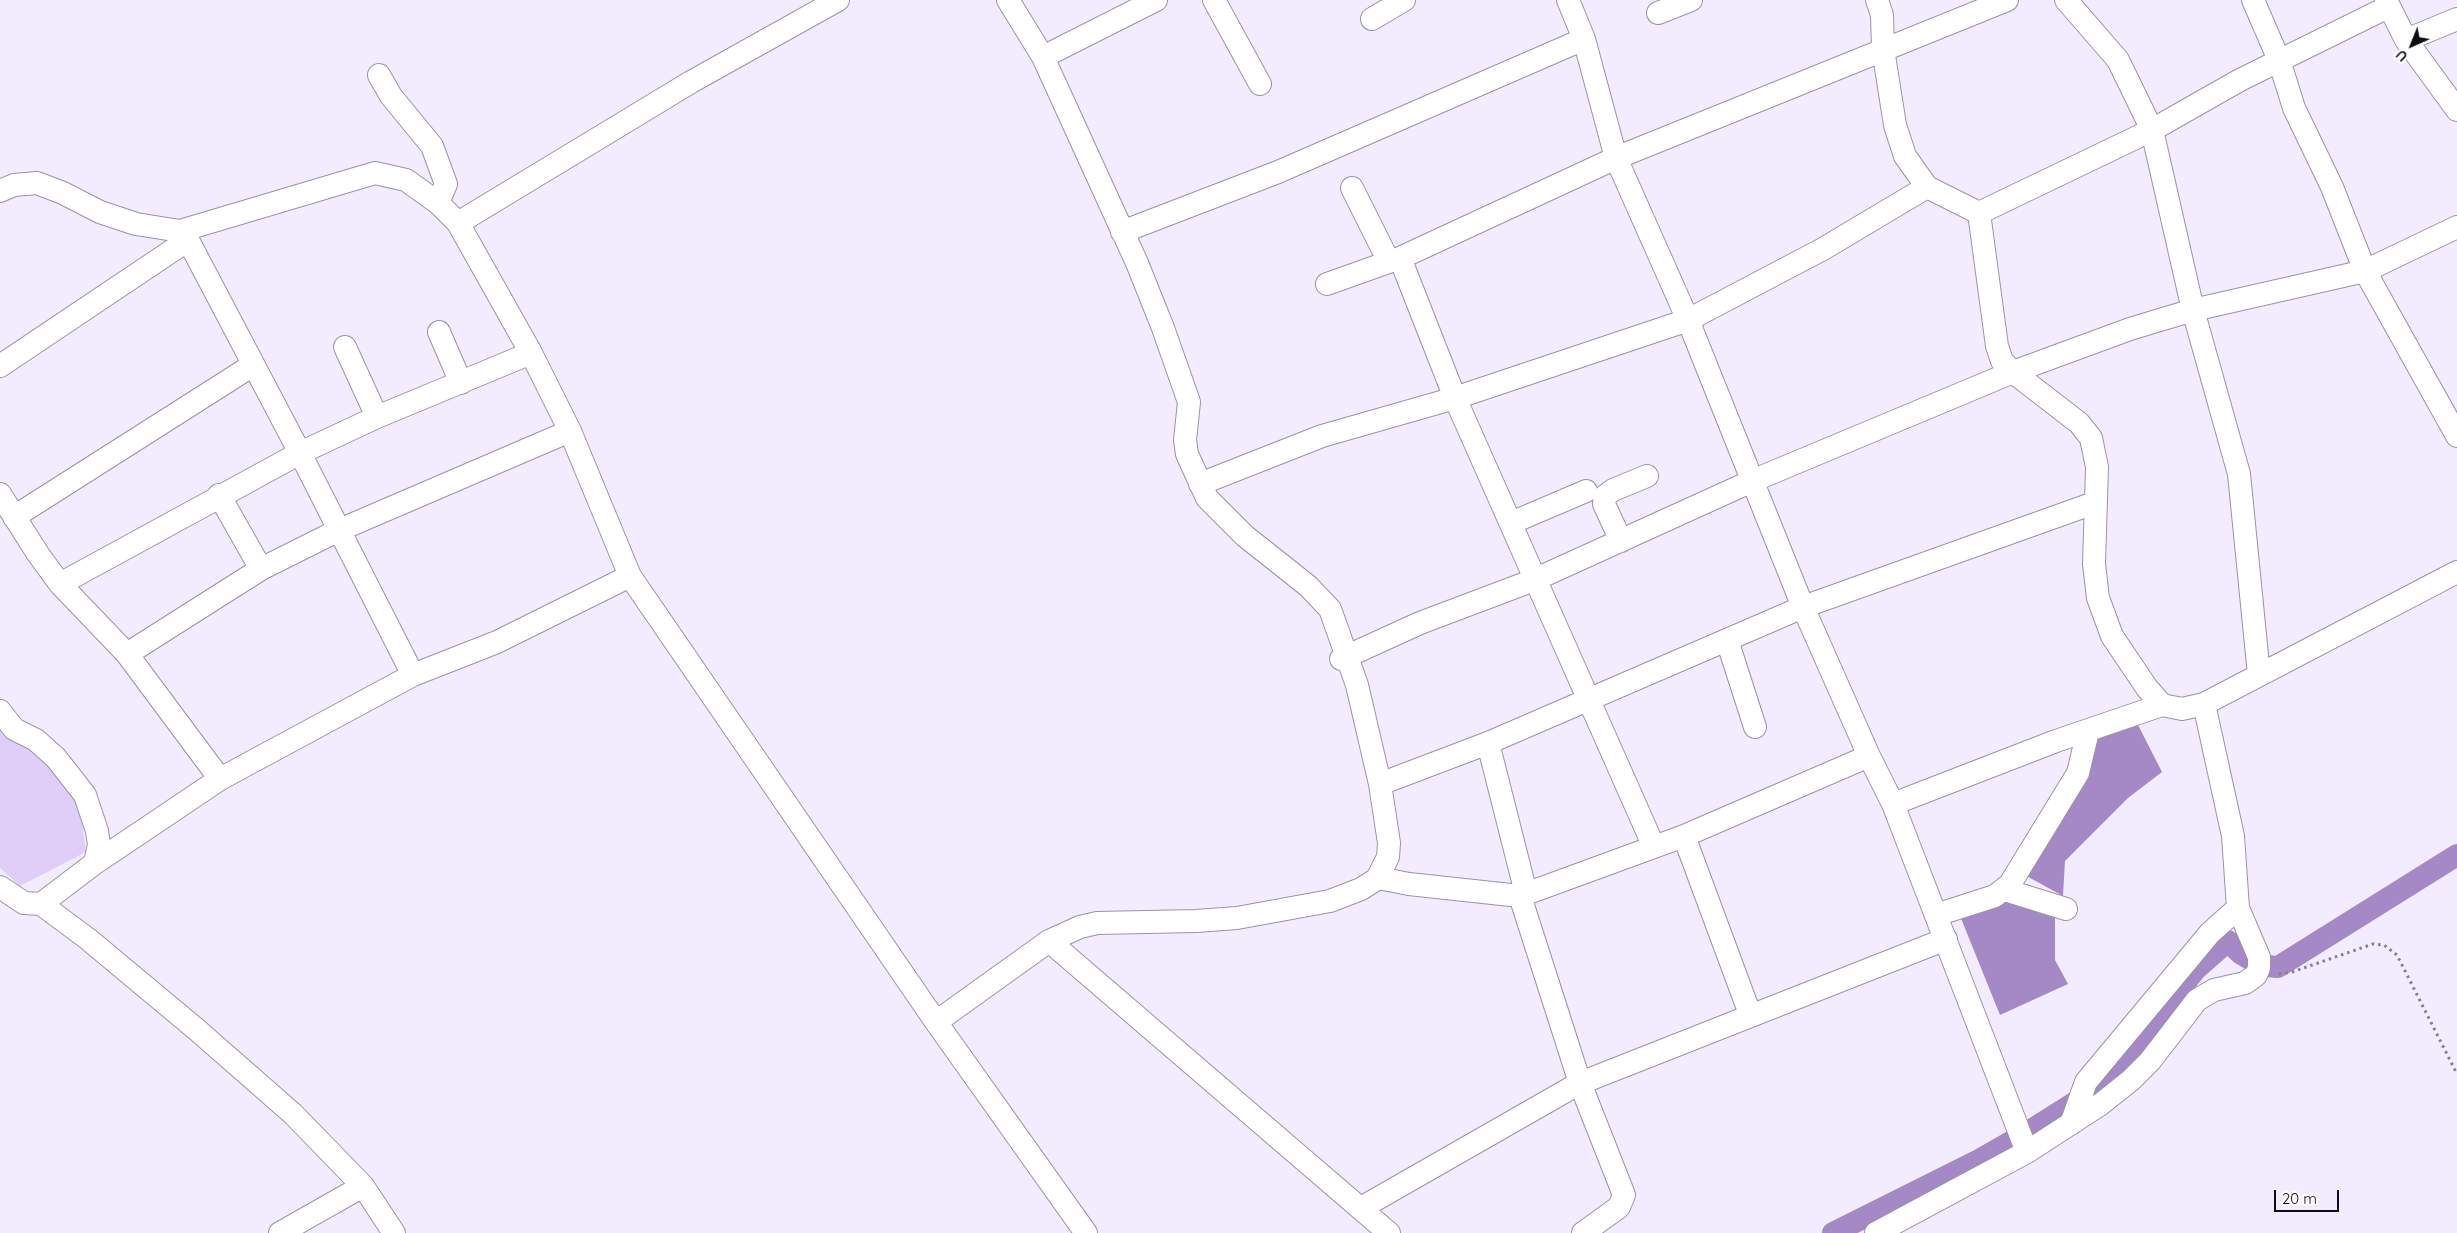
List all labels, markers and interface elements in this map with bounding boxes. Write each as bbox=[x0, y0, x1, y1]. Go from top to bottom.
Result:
north arrow bbox=[2387, 20, 2437, 70]
text: U bbox=[2392, 46, 2411, 66]
scale bar bbox=[2277, 1180, 2342, 1212]
text: 20 m bbox=[2282, 1189, 2317, 1208]

